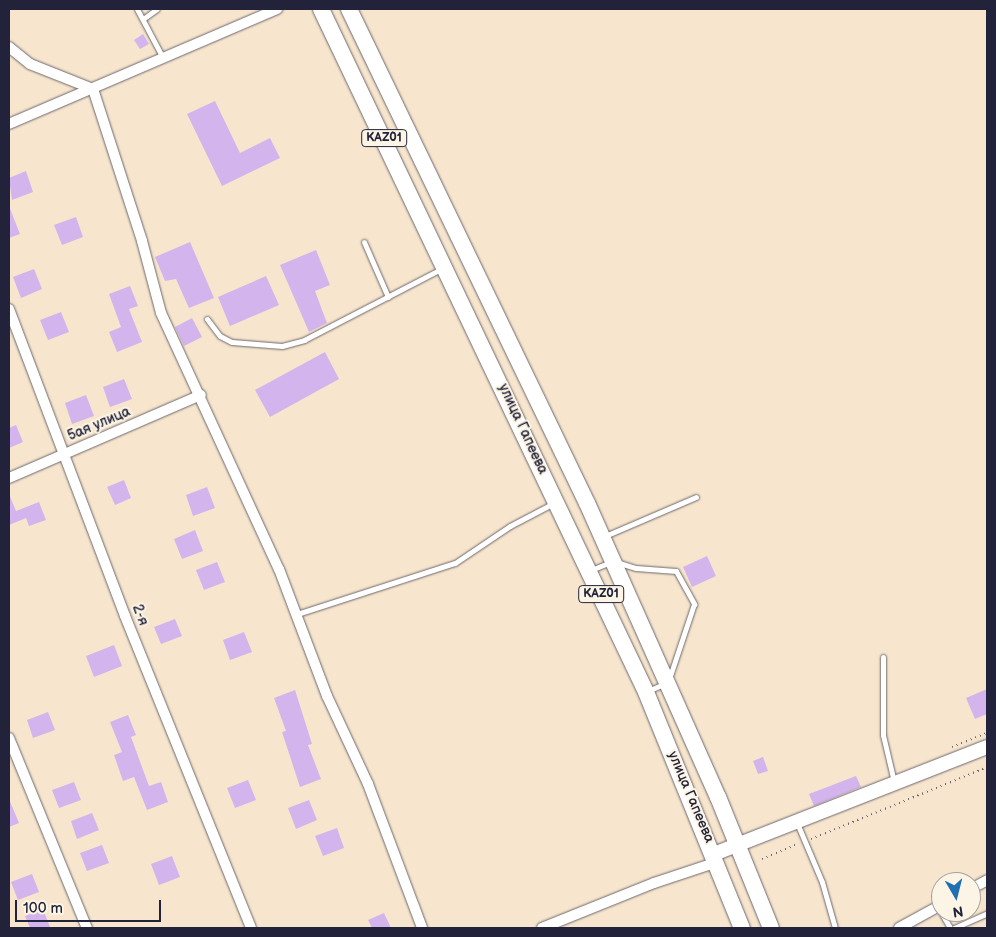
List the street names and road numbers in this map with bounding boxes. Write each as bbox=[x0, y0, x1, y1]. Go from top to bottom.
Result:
road number: KАZ01 bbox=[360, 128, 408, 148]
street label: улица Гапеева bbox=[495, 381, 551, 477]
street label: 5ая улица bbox=[65, 403, 133, 445]
road number: KАZ01 bbox=[577, 584, 625, 604]
street label: 2-я bbox=[128, 602, 152, 628]
street label: улица Гапеева bbox=[664, 749, 718, 845]

